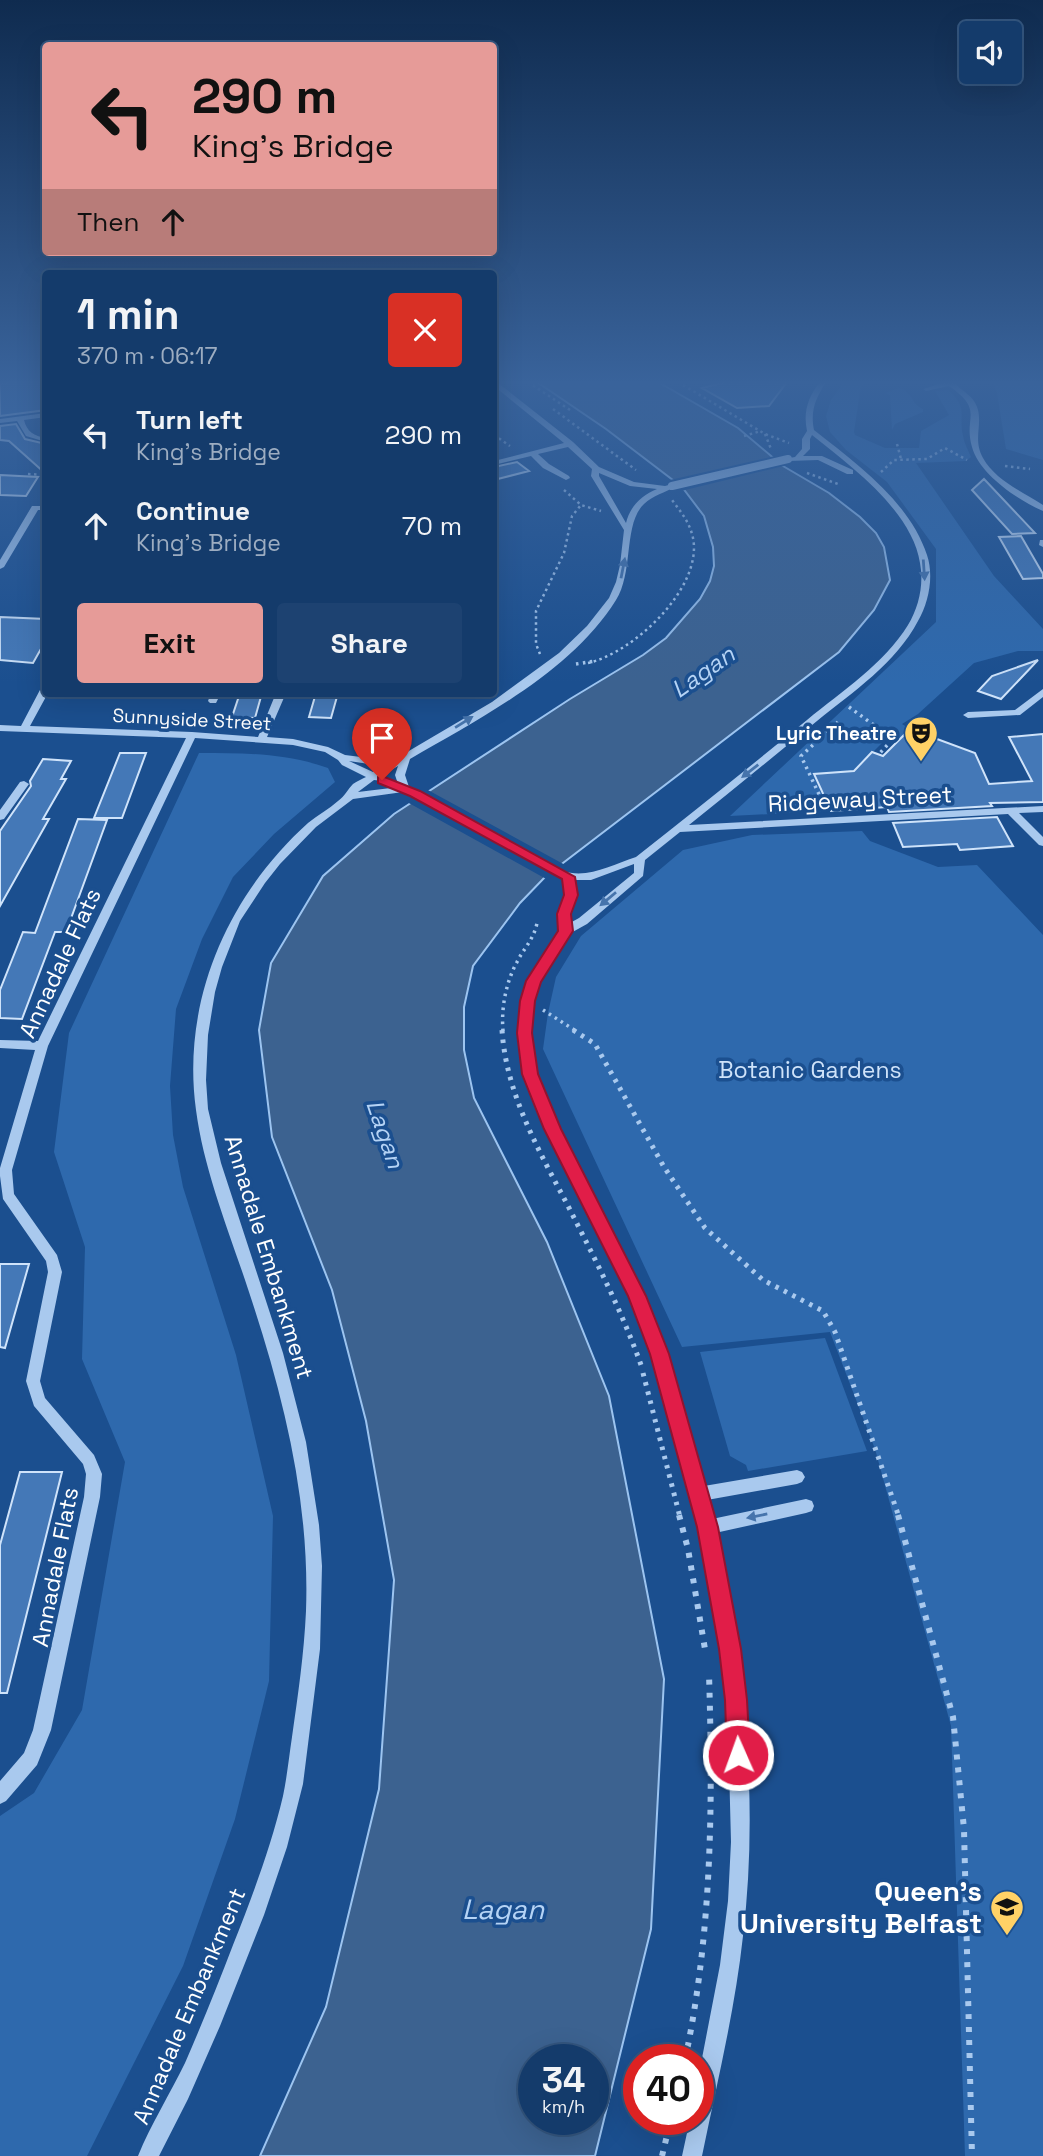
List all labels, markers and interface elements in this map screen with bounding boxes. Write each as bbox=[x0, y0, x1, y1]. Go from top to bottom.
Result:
map controls bbox=[959, 21, 1022, 84]
button: sound bbox=[959, 21, 1022, 84]
text: 290 m bbox=[192, 65, 337, 127]
icon: left bbox=[77, 70, 168, 161]
text: King's Bridge bbox=[192, 126, 394, 166]
icon: ahead bbox=[154, 203, 192, 241]
text: Then bbox=[77, 205, 140, 239]
text: 1 min bbox=[77, 288, 180, 341]
button: close bbox=[388, 293, 462, 367]
text: 370 m · 06:17 bbox=[77, 341, 217, 371]
text: Turn left bbox=[136, 403, 243, 437]
icon: left bbox=[77, 416, 115, 454]
text: 290 m bbox=[385, 418, 462, 452]
text: King's Bridge bbox=[136, 437, 281, 467]
text: Continue bbox=[136, 494, 250, 528]
icon: ahead bbox=[77, 507, 115, 545]
text: 70 m bbox=[402, 509, 462, 543]
text: King's Bridge bbox=[136, 528, 281, 558]
one-way arrow bbox=[617, 557, 628, 579]
one-way arrow bbox=[919, 559, 930, 581]
button: Exit bbox=[77, 603, 263, 683]
button: Share bbox=[277, 603, 462, 683]
water label: Lagan bbox=[665, 638, 742, 705]
street label: Sunnyside Street bbox=[112, 703, 272, 736]
pin bbox=[352, 708, 412, 780]
theatre icon: Lyric Theatre bbox=[902, 714, 940, 763]
one-way arrow bbox=[454, 716, 474, 729]
icon: arrive bbox=[363, 719, 401, 757]
place label: Lyric Theatre bbox=[776, 721, 897, 746]
one-way arrow bbox=[742, 764, 760, 779]
street label: Ridgeway Street bbox=[767, 779, 953, 819]
street label: Annadale Flats bbox=[12, 883, 108, 1043]
one-way arrow bbox=[600, 891, 617, 906]
park label: Botanic Gardens bbox=[718, 1055, 902, 1085]
water label: Lagan bbox=[359, 1095, 412, 1173]
street label: Annadale Embankment bbox=[218, 1131, 320, 1383]
street label: Annadale Flats bbox=[25, 1485, 85, 1649]
one-way arrow bbox=[746, 1510, 768, 1521]
position arrow bbox=[701, 1718, 775, 1792]
place label: Queen's University Belfast bbox=[740, 1873, 982, 1941]
street label: Annadale Embankment bbox=[126, 1883, 252, 2129]
school or university icon: Queen's University Belfast bbox=[988, 1888, 1026, 1937]
water label: Lagan bbox=[462, 1891, 545, 1927]
speed limit sign: 40 bbox=[623, 2044, 714, 2135]
text: 34 bbox=[542, 2058, 585, 2102]
text: km/h bbox=[542, 2095, 585, 2118]

